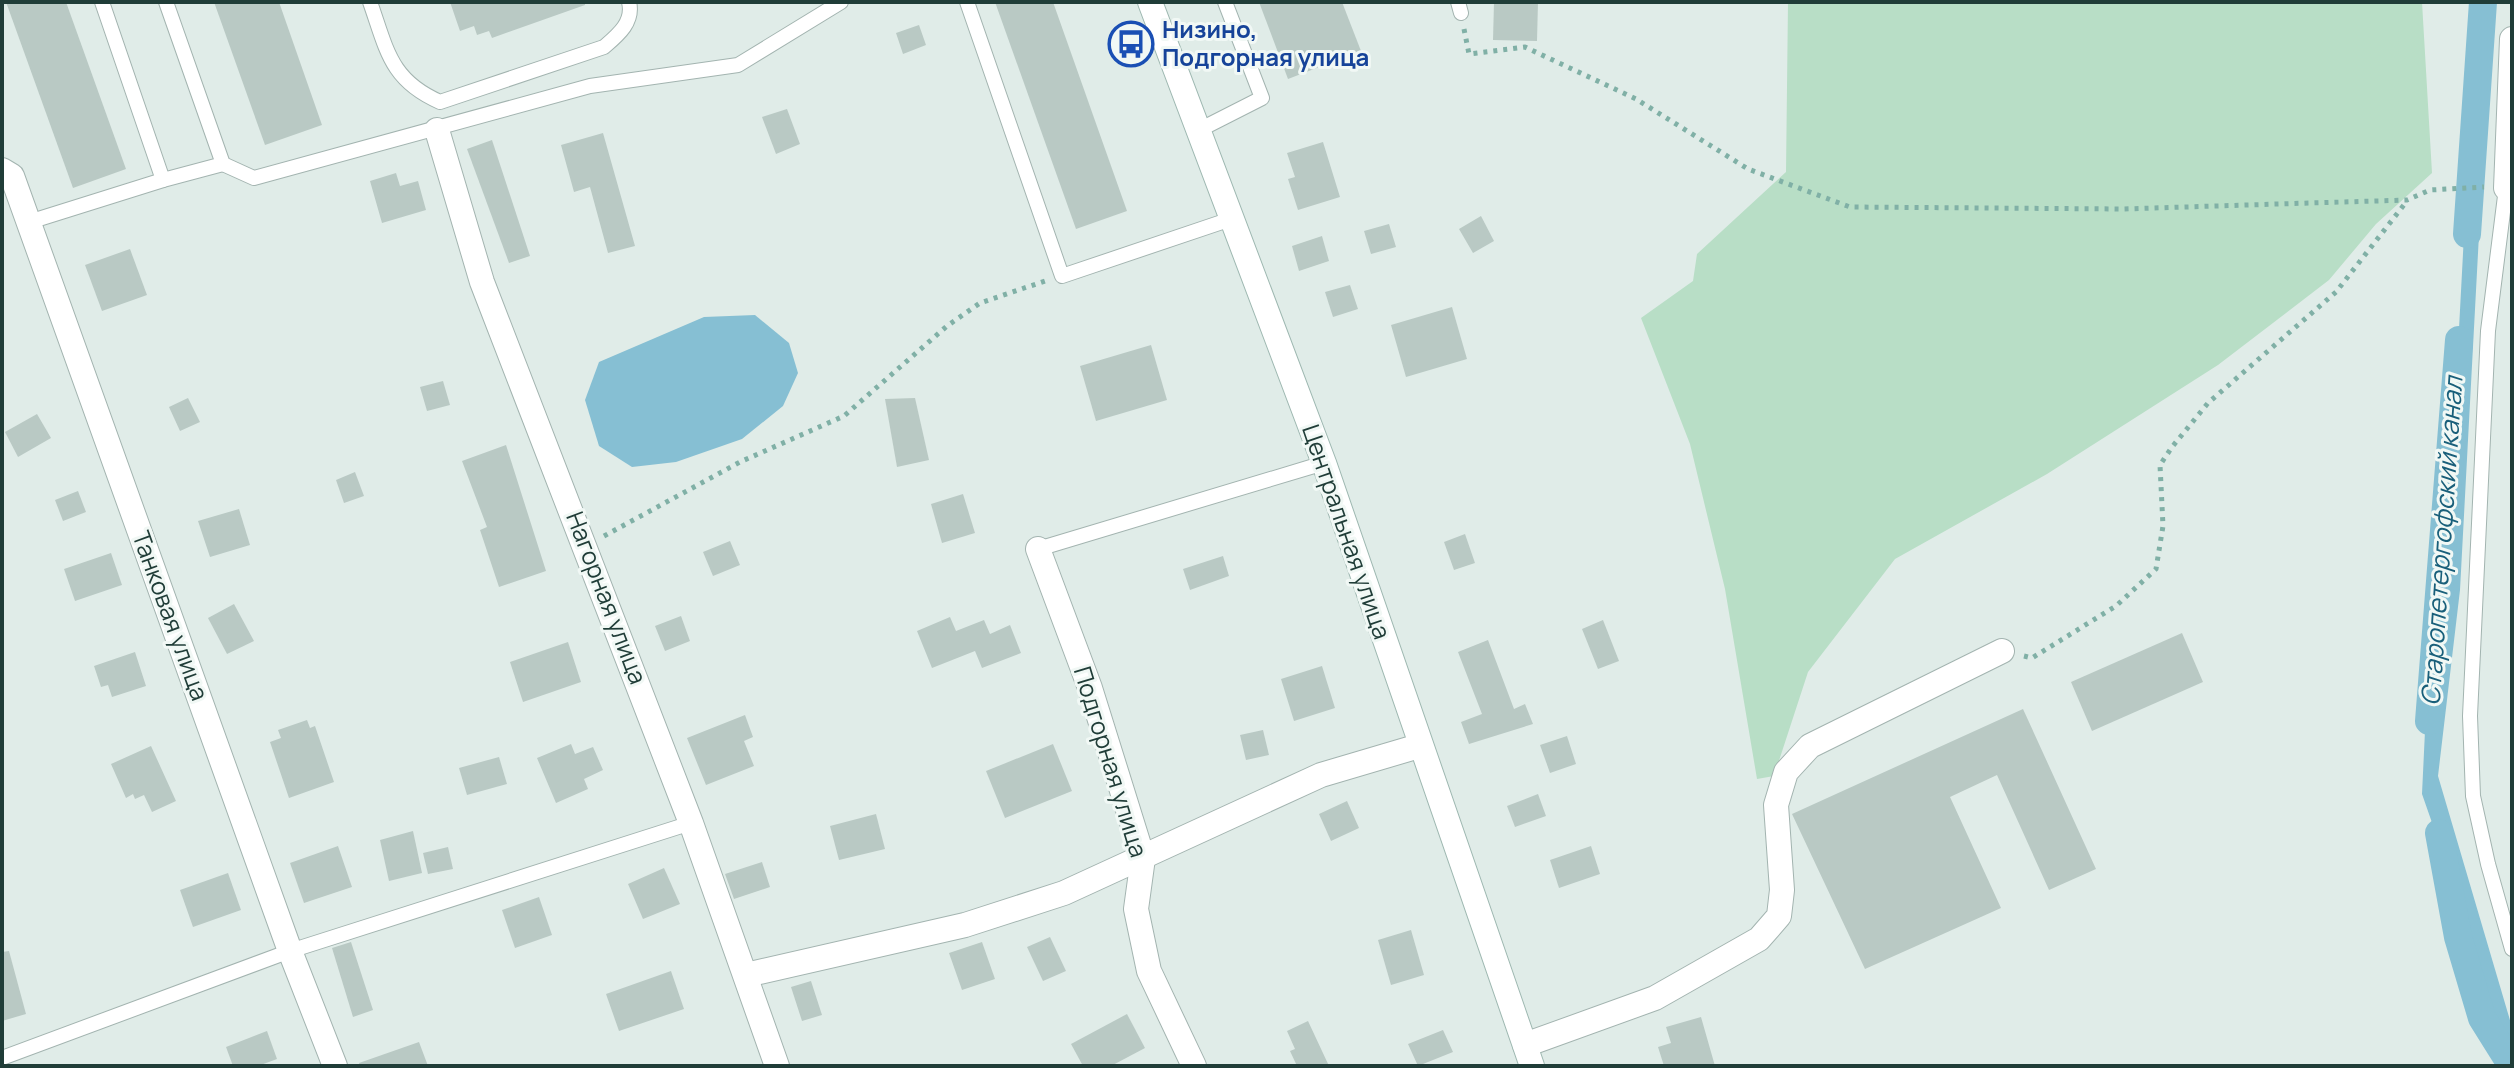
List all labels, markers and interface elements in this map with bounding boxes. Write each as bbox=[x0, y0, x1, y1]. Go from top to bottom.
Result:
place label: Низино, Подгорная улица bbox=[1162, 12, 1369, 73]
bus stop icon: Низино, Подгорная улица bbox=[1107, 20, 1155, 68]
water label: Старопетергофский канал bbox=[2412, 373, 2471, 707]
street label: Центральная улица bbox=[1295, 420, 1400, 643]
street label: Нагорная улица bbox=[559, 506, 655, 689]
street label: Танковая улица bbox=[125, 526, 217, 705]
street label: Подгорная улица bbox=[1067, 662, 1156, 861]

